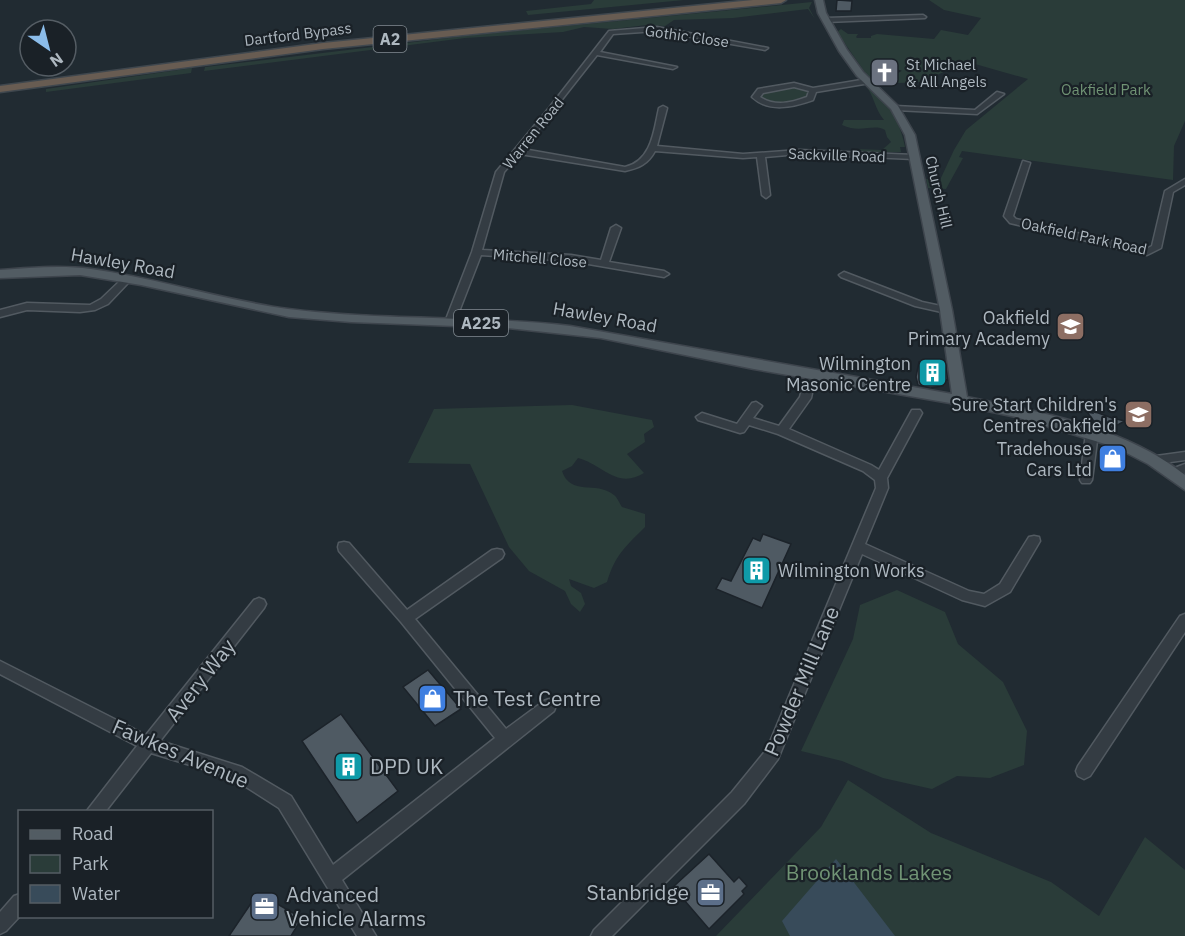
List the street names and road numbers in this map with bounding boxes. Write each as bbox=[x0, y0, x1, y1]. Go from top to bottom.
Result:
street label: Dartford Bypass bbox=[243, 18, 353, 50]
street label: Gothic Close bbox=[644, 21, 730, 51]
road number: A2 bbox=[374, 26, 406, 52]
street label: Warren Road bbox=[498, 93, 568, 173]
street label: Sackville Road bbox=[788, 144, 886, 166]
street label: Church Hill bbox=[921, 154, 957, 230]
street label: Oakfield Park Road bbox=[1019, 213, 1149, 259]
street label: Hawley Road bbox=[69, 243, 177, 283]
street label: Mitchell Close bbox=[492, 244, 588, 272]
street label: Hawley Road bbox=[551, 297, 659, 337]
road number: A225 bbox=[454, 310, 508, 336]
street label: Powder Mill Lane bbox=[757, 602, 845, 760]
street label: Avery Way bbox=[159, 632, 242, 727]
street label: Fawkes Avenue bbox=[108, 712, 254, 794]

